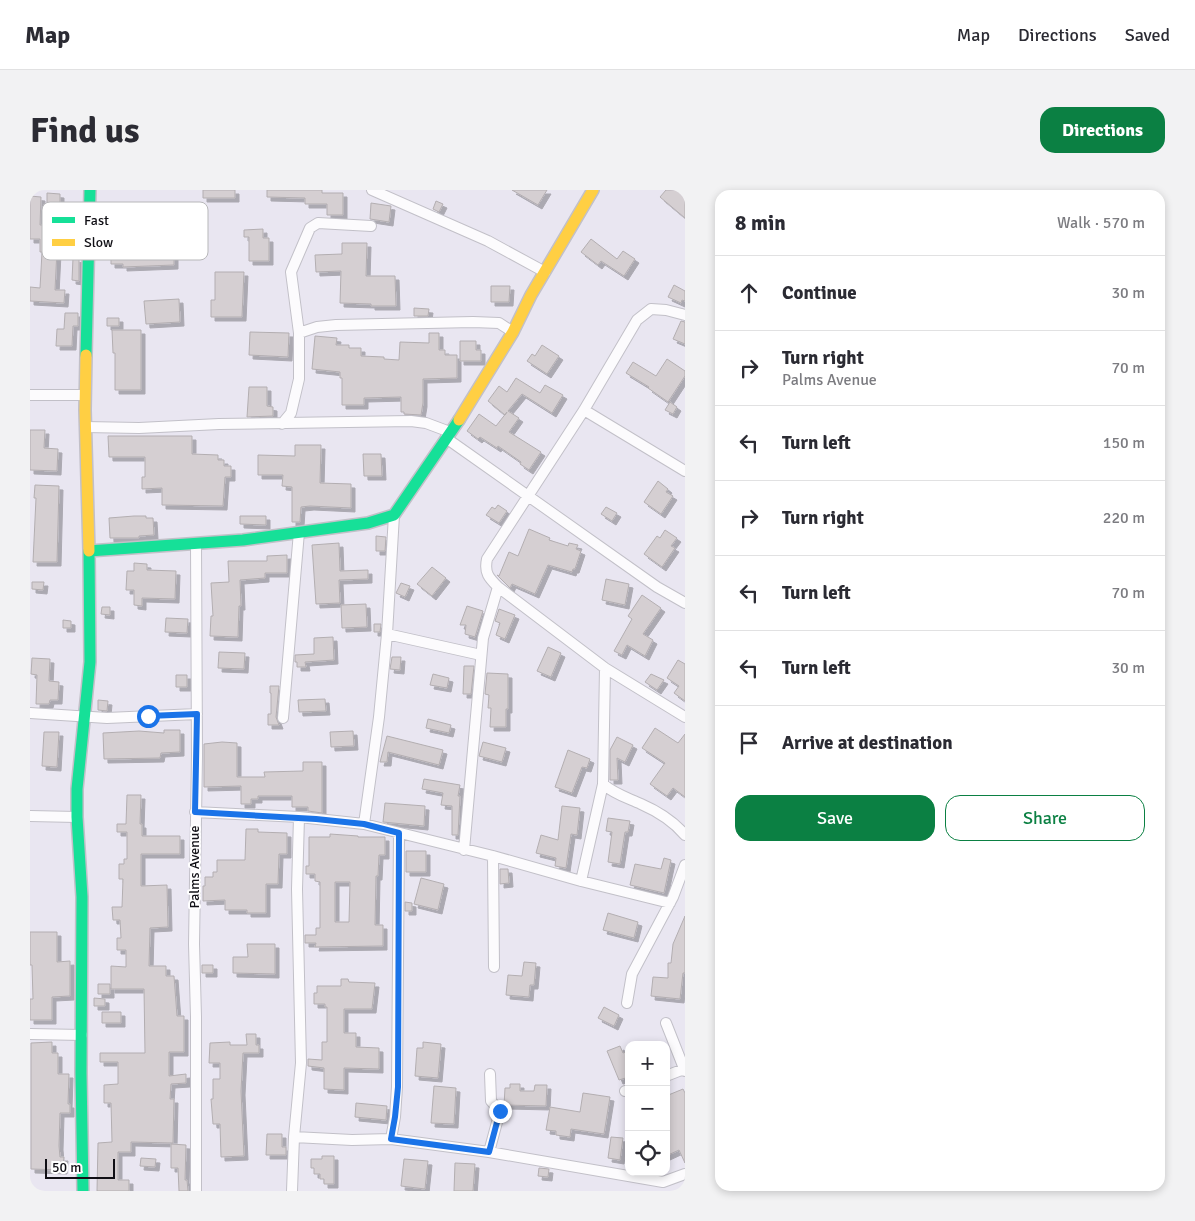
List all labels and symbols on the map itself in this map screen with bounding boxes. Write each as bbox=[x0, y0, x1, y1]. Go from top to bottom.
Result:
legend bbox=[42, 202, 208, 260]
text: Fast bbox=[84, 212, 109, 229]
text: Slow bbox=[84, 234, 113, 251]
route start bbox=[137, 705, 160, 728]
street label: Palms Avenue bbox=[186, 826, 203, 909]
route end bbox=[489, 1100, 512, 1123]
scale bar bbox=[45, 1156, 115, 1179]

